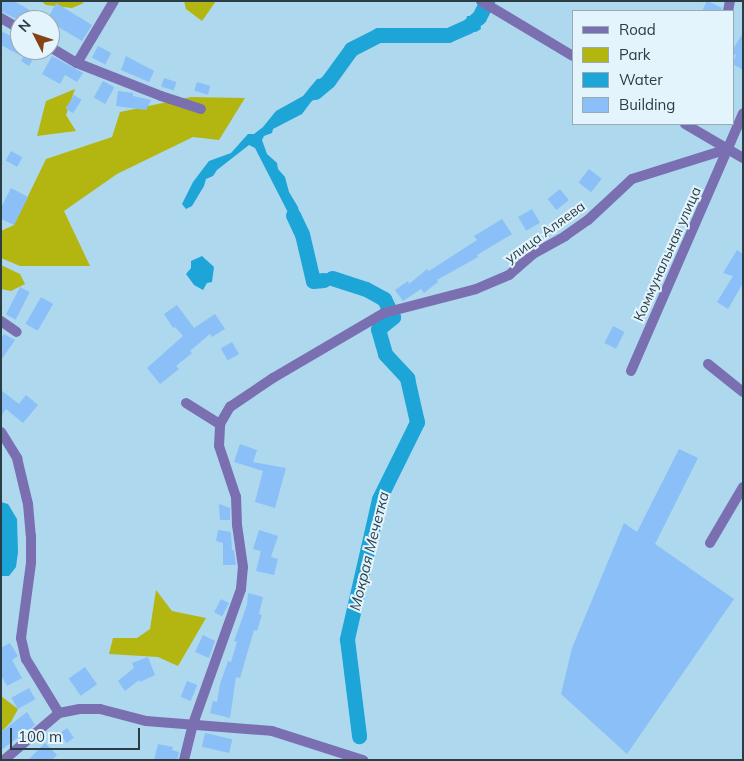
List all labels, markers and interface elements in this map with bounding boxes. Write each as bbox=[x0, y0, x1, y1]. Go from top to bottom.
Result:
north arrow bbox=[10, 10, 60, 60]
legend bbox=[572, 10, 734, 125]
text: N bbox=[14, 16, 35, 36]
text: Road bbox=[619, 20, 656, 39]
text: Park bbox=[619, 45, 651, 64]
text: Water bbox=[619, 70, 663, 89]
text: Building bbox=[619, 95, 675, 114]
street label: Коммунальная улица bbox=[630, 184, 704, 324]
street label: улица Аляева bbox=[502, 197, 588, 267]
water label: Мокрая Мечетка bbox=[345, 490, 393, 612]
scale bar bbox=[12, 718, 142, 750]
text: 100 m bbox=[18, 727, 62, 746]

